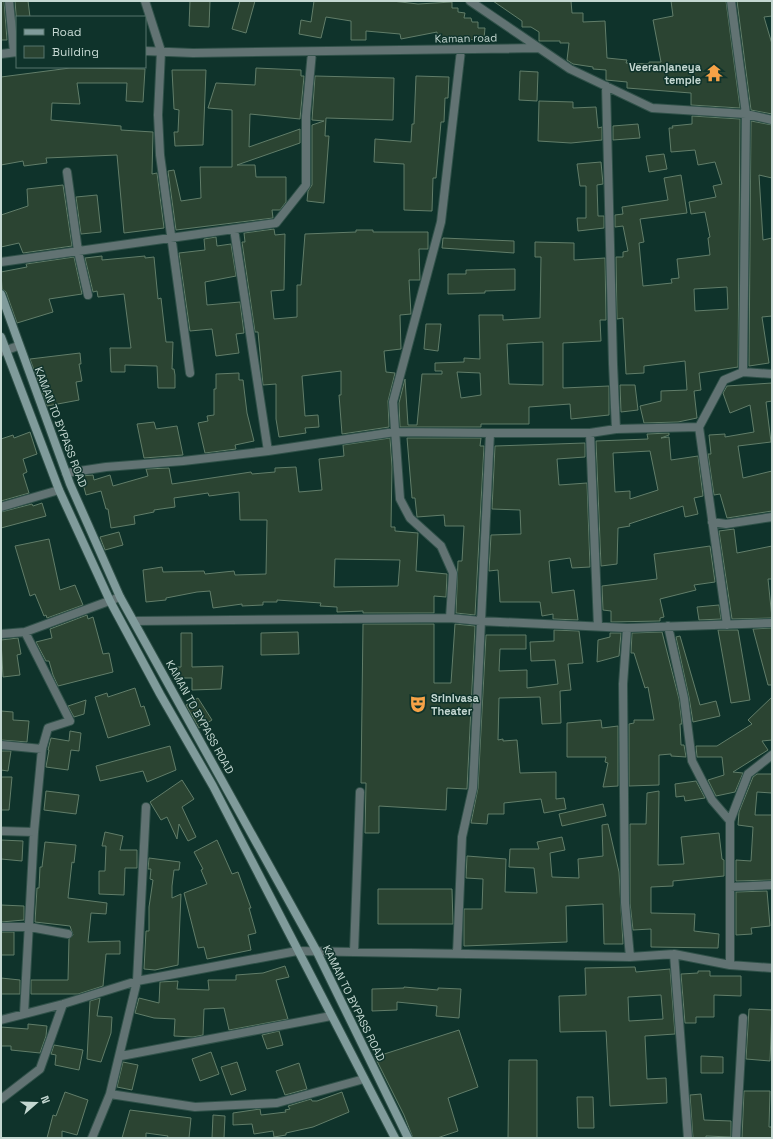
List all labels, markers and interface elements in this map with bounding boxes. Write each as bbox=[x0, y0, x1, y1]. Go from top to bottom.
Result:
legend bbox=[16, 16, 146, 68]
text: Road bbox=[52, 24, 81, 40]
street label: Kaman road bbox=[435, 30, 497, 46]
text: Building bbox=[52, 44, 99, 60]
place label: Veeranjaneya temple bbox=[629, 60, 702, 87]
temple icon: Veeranjaneya temple bbox=[704, 63, 724, 83]
street label: KAMAN TO BYPASS ROAD bbox=[32, 365, 90, 489]
street label: KAMAN TO BYPASS ROAD bbox=[163, 658, 237, 776]
place label: Srinivasa Theater bbox=[431, 691, 480, 718]
theatre icon: Srinivasa Theater bbox=[408, 694, 428, 714]
street label: KAMAN TO BYPASS ROAD bbox=[320, 943, 388, 1063]
north arrow bbox=[16, 1083, 56, 1123]
text: N bbox=[38, 1094, 53, 1105]

